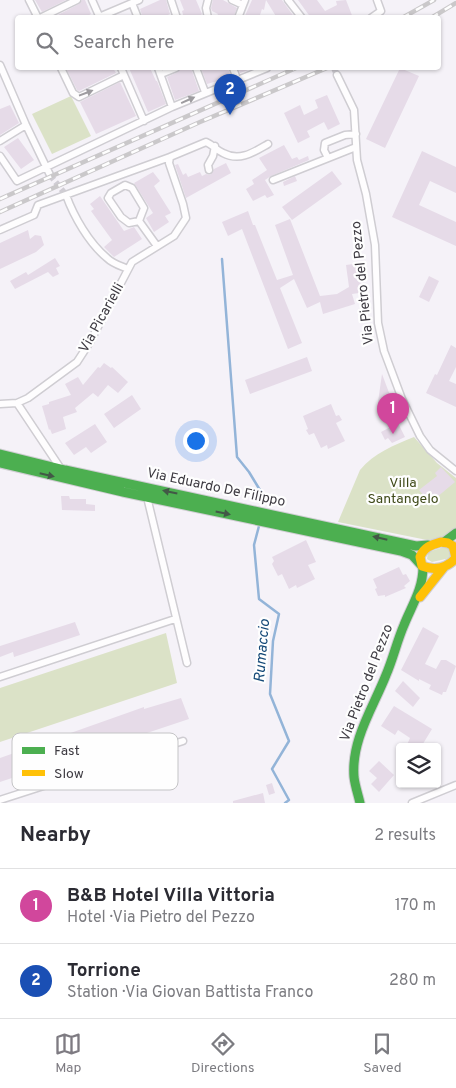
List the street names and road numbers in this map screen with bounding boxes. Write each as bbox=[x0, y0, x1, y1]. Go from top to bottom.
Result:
street label: Via Pietro del Pezzo bbox=[348, 220, 378, 346]
street label: Via Picarielli bbox=[76, 280, 128, 356]
street label: Via Eduardo De Filippo bbox=[145, 465, 287, 511]
street label: Via Pietro del Pezzo bbox=[337, 622, 397, 744]

